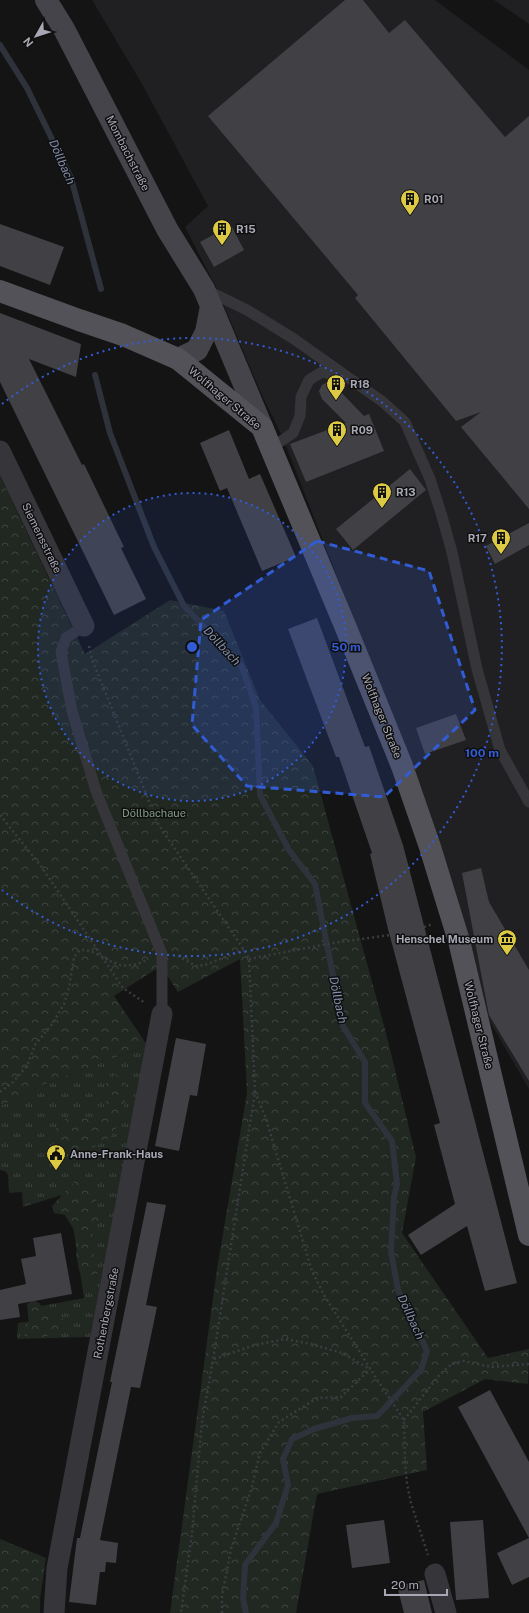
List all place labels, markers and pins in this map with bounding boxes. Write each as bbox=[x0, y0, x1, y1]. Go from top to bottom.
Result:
building icon: R01 bbox=[399, 188, 421, 216]
place label: R01 bbox=[424, 193, 443, 205]
building icon: R15 bbox=[211, 218, 233, 246]
place label: R15 bbox=[236, 223, 256, 235]
building icon: R18 bbox=[325, 373, 347, 401]
place label: R18 bbox=[350, 378, 370, 390]
building icon: R09 bbox=[326, 419, 348, 447]
place label: R09 bbox=[351, 424, 373, 436]
building icon: R13 bbox=[371, 481, 393, 509]
place label: R13 bbox=[396, 486, 416, 498]
building icon: R17 bbox=[490, 527, 512, 555]
place label: R17 bbox=[468, 532, 487, 544]
centre of rings bbox=[185, 640, 199, 654]
museum icon: Henschel Museum bbox=[496, 928, 518, 956]
place label: Henschel Museum bbox=[396, 933, 493, 945]
public building icon: Anne-Frank-Haus bbox=[45, 1143, 67, 1171]
place label: Anne-Frank-Haus bbox=[70, 1148, 163, 1160]

